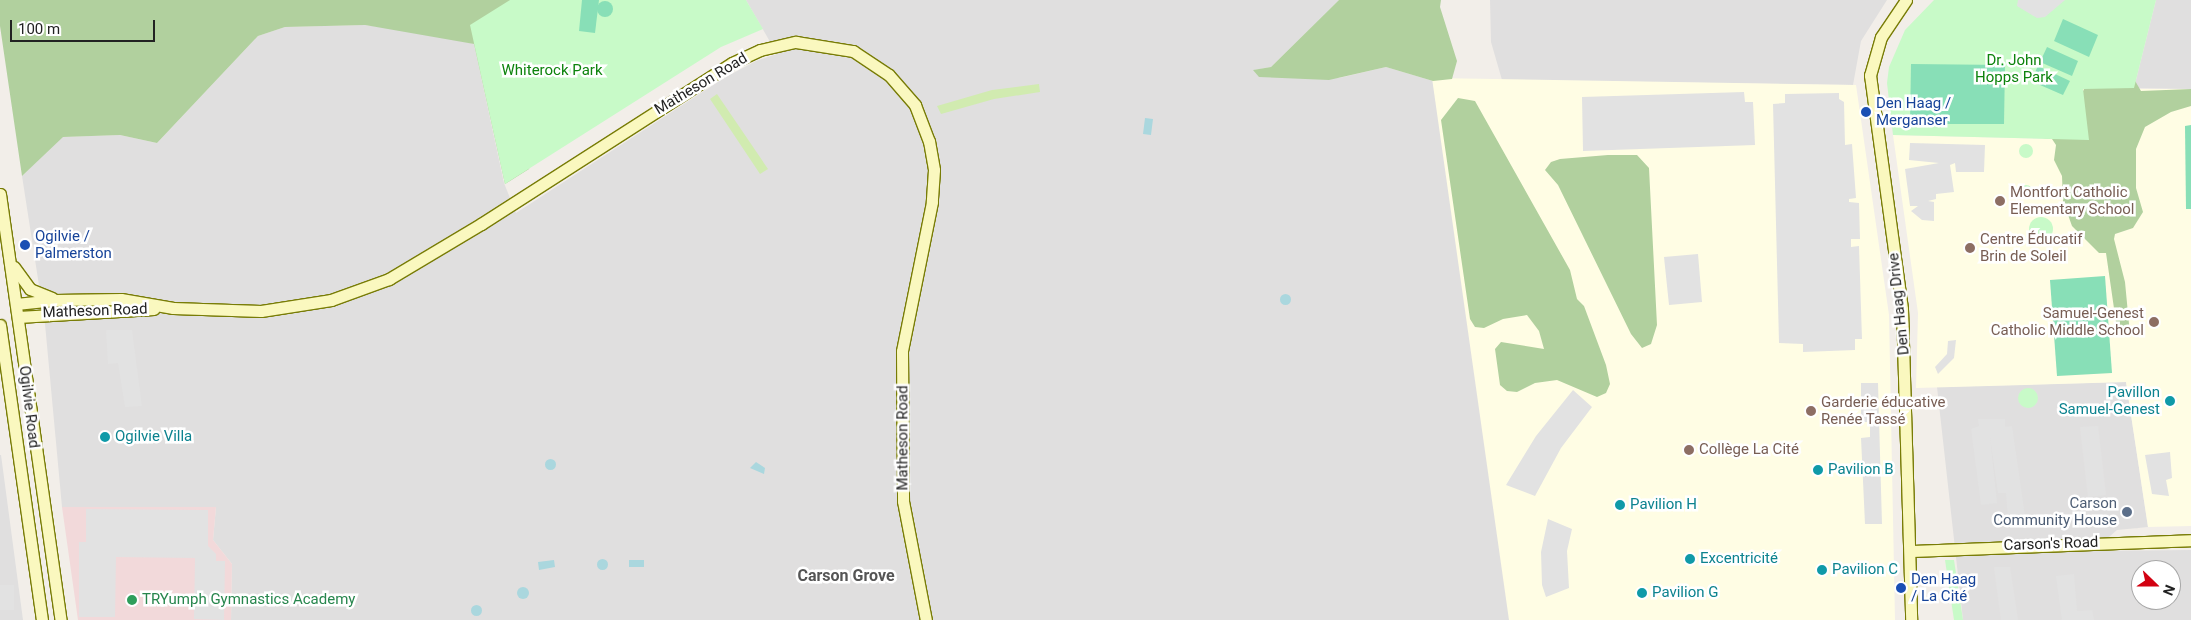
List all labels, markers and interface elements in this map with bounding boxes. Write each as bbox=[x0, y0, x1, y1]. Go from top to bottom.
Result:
scale bar bbox=[12, 10, 158, 42]
text: 100 m bbox=[18, 20, 60, 38]
street label: Matheson Road bbox=[651, 49, 751, 119]
park label: Dr. John Hopps Park bbox=[1975, 51, 2053, 86]
park label: Whiterock Park bbox=[502, 62, 602, 80]
place label: Den Haag / Merganser bbox=[1876, 94, 1951, 129]
marker: Den Haag / Merganser bbox=[1860, 106, 1872, 118]
place label: Montfort Catholic Elementary School bbox=[2010, 183, 2134, 218]
marker: Montfort Catholic Elementary School bbox=[1994, 195, 2006, 207]
place label: Ogilvie / Palmerston bbox=[35, 227, 112, 262]
place label: Centre Éducatif Brin de Soleil bbox=[1980, 230, 2082, 265]
marker: Ogilvie / Palmerston bbox=[19, 239, 31, 251]
marker: Centre Éducatif Brin de Soleil bbox=[1964, 242, 1976, 254]
street label: Den Haag Drive bbox=[1885, 252, 1913, 356]
street label: Matheson Road bbox=[42, 300, 148, 322]
place label: Samuel-Genest Catholic Middle School bbox=[1991, 304, 2144, 339]
marker: Samuel-Genest Catholic Middle School bbox=[2148, 316, 2160, 328]
street label: Ogilvie Road bbox=[15, 365, 43, 449]
place label: Pavillon Samuel-Genest bbox=[2059, 383, 2160, 418]
street label: Matheson Road bbox=[894, 385, 912, 491]
place label: Garderie éducative Renée Tassé bbox=[1821, 393, 1946, 428]
marker: Pavillon Samuel-Genest bbox=[2164, 395, 2176, 407]
marker: Garderie éducative Renée Tassé bbox=[1805, 405, 1817, 417]
place label: Ogilvie Villa bbox=[115, 428, 192, 446]
marker: Ogilvie Villa bbox=[99, 431, 111, 443]
place label: Collège La Cité bbox=[1699, 441, 1799, 459]
marker: Collège La Cité bbox=[1683, 444, 1695, 456]
place label: Pavilion B bbox=[1828, 461, 1894, 479]
marker: Pavilion B bbox=[1812, 464, 1824, 476]
place label: Carson Community House bbox=[1993, 494, 2117, 529]
place label: Pavilion H bbox=[1630, 496, 1697, 514]
marker: Pavilion H bbox=[1614, 499, 1626, 511]
marker: Carson Community House bbox=[2121, 506, 2133, 518]
street label: Carson's Road bbox=[2003, 533, 2099, 555]
place label: Excentricité bbox=[1700, 550, 1778, 568]
marker: Excentricité bbox=[1684, 553, 1696, 565]
north arrow bbox=[2131, 560, 2181, 610]
place label: Pavilion C bbox=[1832, 561, 1898, 579]
marker: Pavilion C bbox=[1816, 564, 1828, 576]
district label: Carson Grove bbox=[797, 566, 895, 586]
place label: Den Haag / La Cité bbox=[1911, 570, 1976, 605]
marker: Den Haag / La Cité bbox=[1895, 582, 1907, 594]
text: N bbox=[2160, 583, 2178, 598]
place label: Pavilion G bbox=[1652, 584, 1718, 602]
marker: Pavilion G bbox=[1636, 587, 1648, 599]
place label: TRYumph Gymnastics Academy bbox=[142, 591, 355, 609]
marker: TRYumph Gymnastics Academy bbox=[126, 594, 138, 606]

